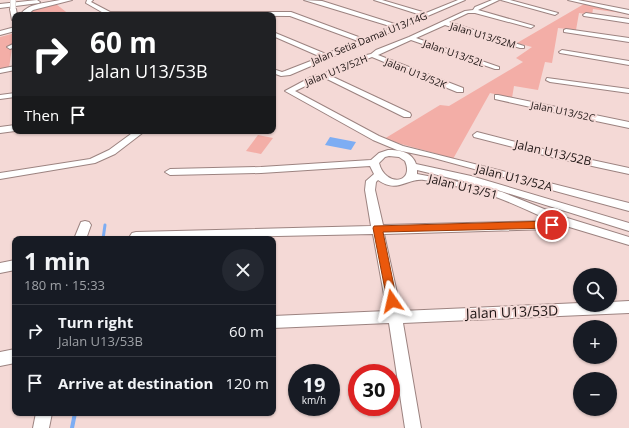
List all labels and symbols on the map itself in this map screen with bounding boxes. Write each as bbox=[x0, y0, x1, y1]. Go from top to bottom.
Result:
street label: Jalan Setia Damai U13/14G bbox=[308, 8, 429, 68]
street label: Jalan U13/52M bbox=[448, 18, 518, 52]
street label: Jalan U13/52L bbox=[420, 36, 487, 70]
street label: Jalan U13/52H bbox=[302, 51, 369, 89]
street label: Jalan U13/52K bbox=[382, 54, 450, 92]
street label: Jalan U13/52C bbox=[529, 97, 596, 125]
street label: Jalan U13/52B bbox=[512, 135, 593, 170]
street label: Jalan U13/52A bbox=[473, 160, 555, 195]
street label: Jalan U13/51 bbox=[426, 169, 499, 203]
pin bbox=[535, 208, 569, 242]
position arrow bbox=[371, 280, 413, 322]
street label: Jalan U13/53D bbox=[463, 300, 559, 323]
speed limit sign: 30 bbox=[348, 364, 400, 416]

